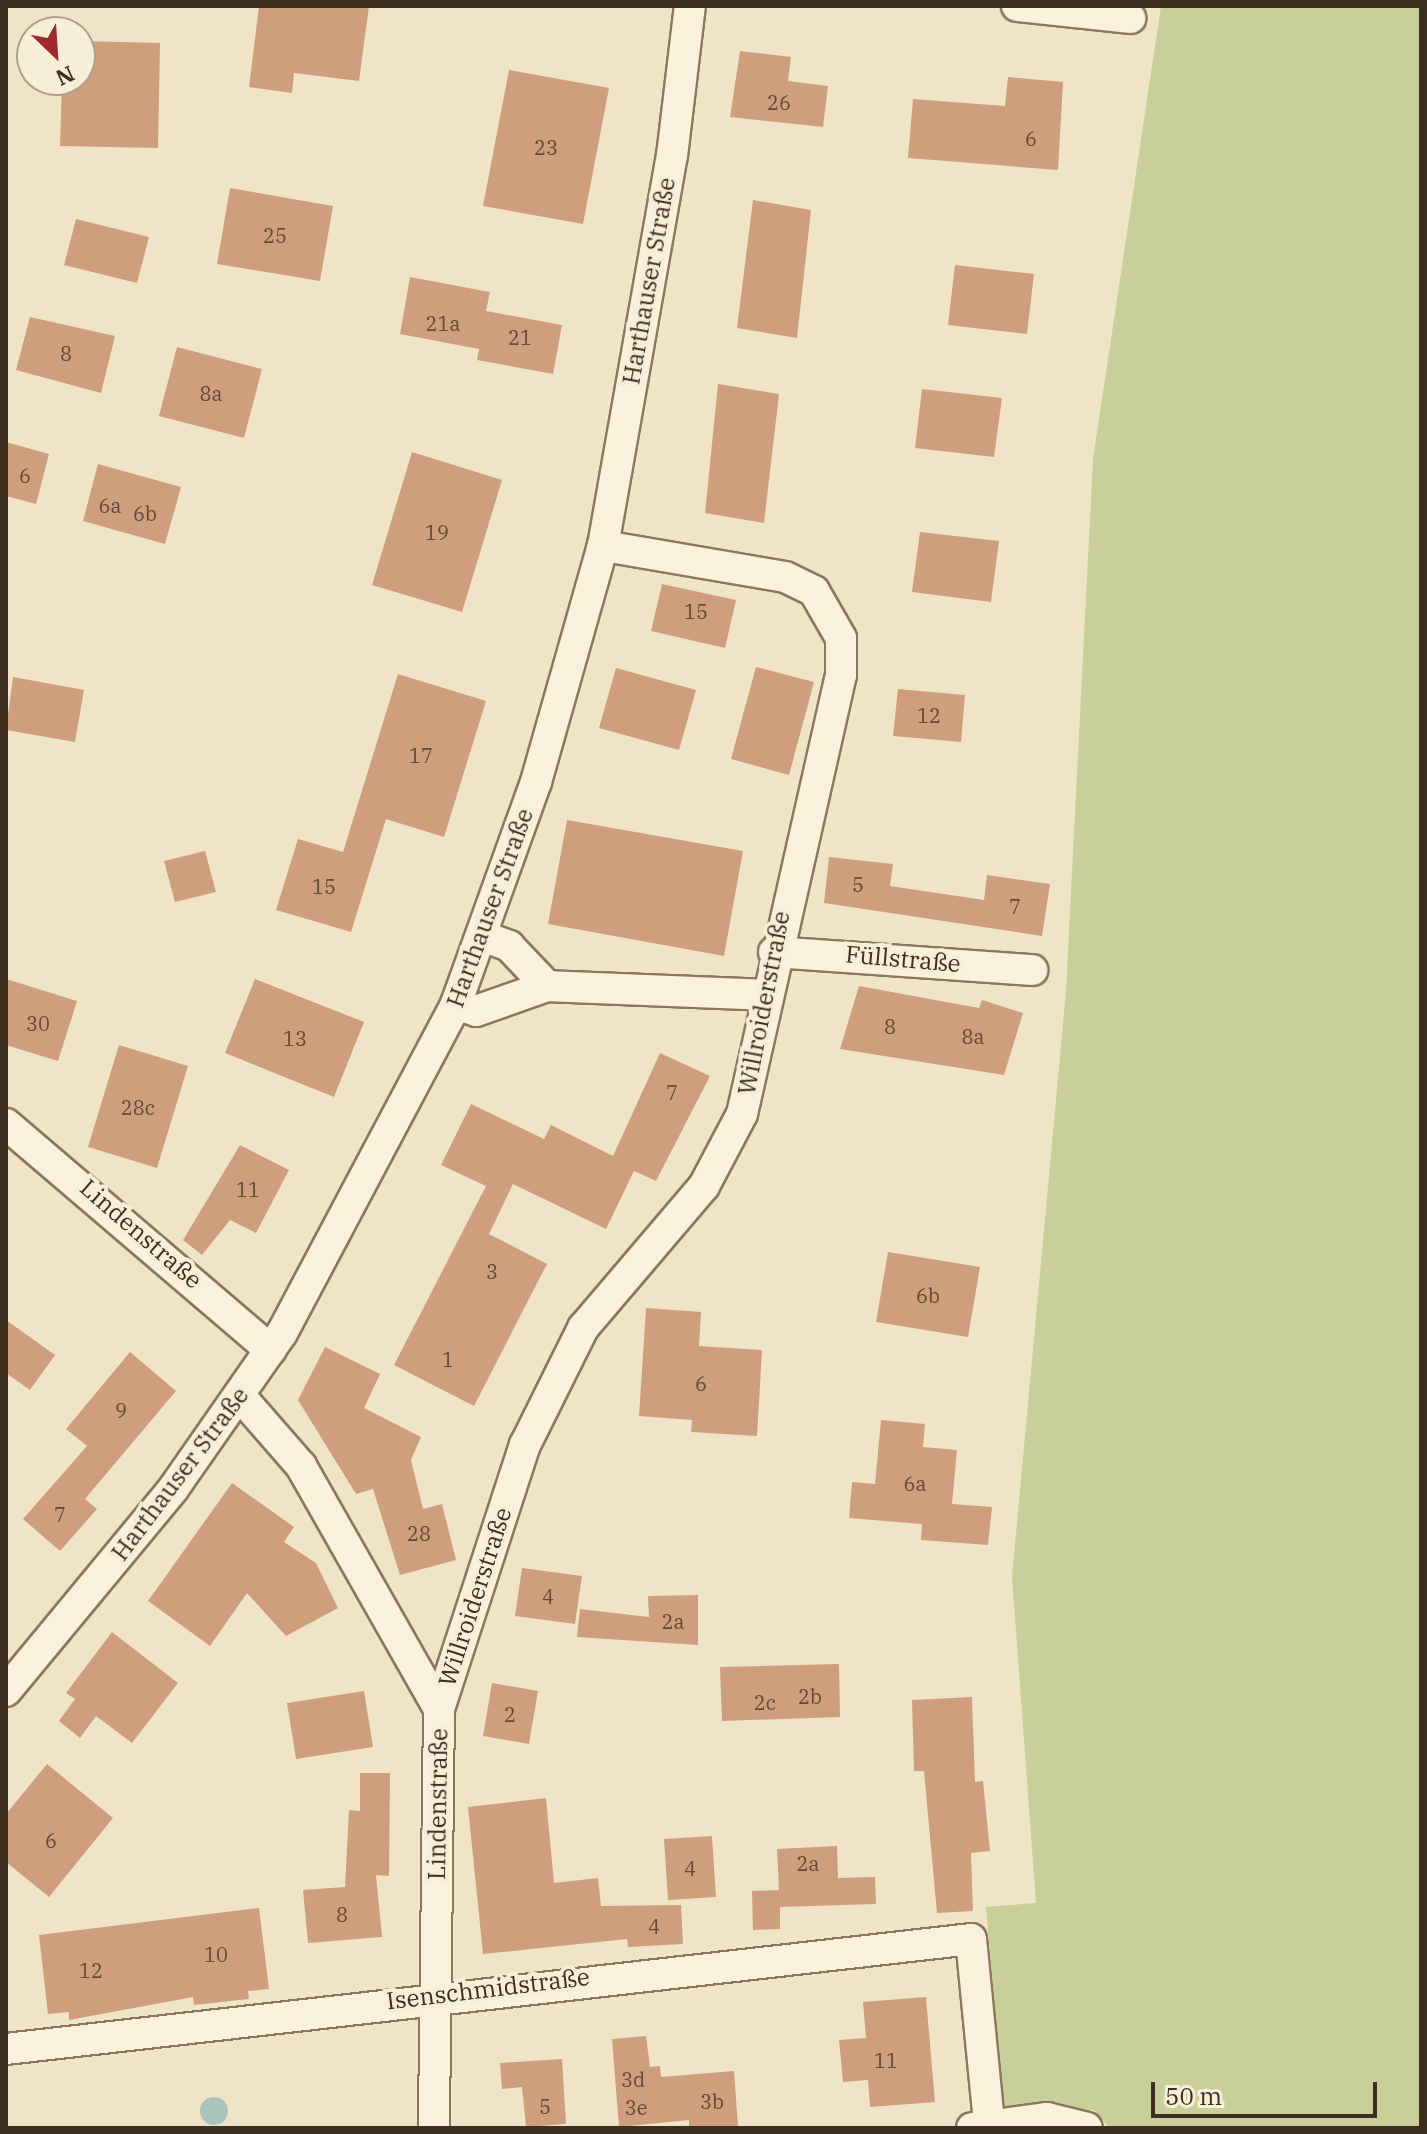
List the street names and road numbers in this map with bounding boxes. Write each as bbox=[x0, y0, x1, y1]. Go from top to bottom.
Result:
street label: Harthauser Straße bbox=[617, 175, 681, 387]
street label: Harthauser Straße bbox=[441, 805, 539, 1011]
street label: Willroiderstraße bbox=[732, 909, 796, 1097]
street label: Füllstraße bbox=[844, 940, 962, 978]
street label: Lindenstraße bbox=[74, 1173, 208, 1295]
street label: Harthauser Straße bbox=[105, 1382, 255, 1566]
street label: Willroiderstraße bbox=[432, 1504, 518, 1690]
street label: Lindenstraße bbox=[422, 1728, 454, 1880]
street label: Isenschmidstraße bbox=[385, 1962, 591, 2016]

